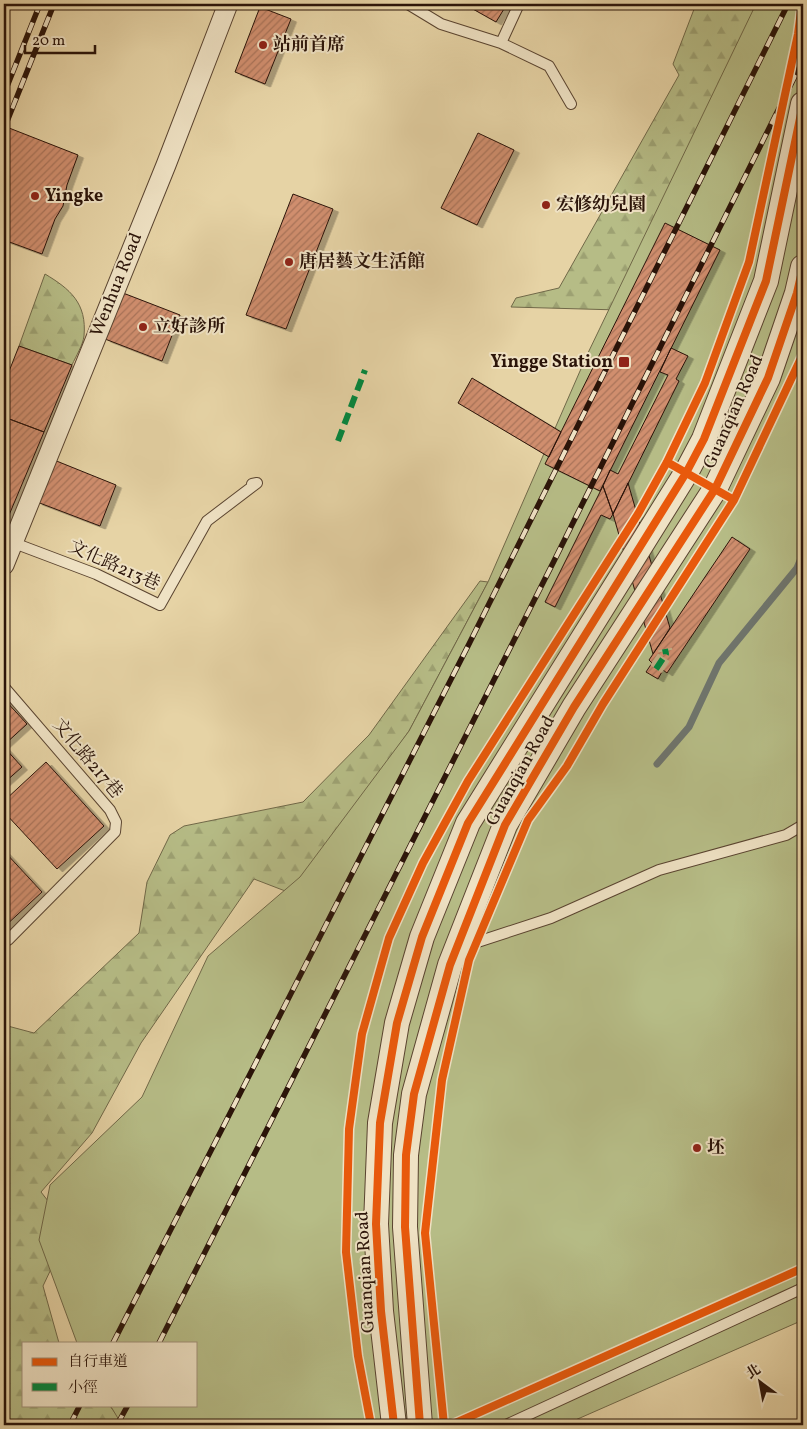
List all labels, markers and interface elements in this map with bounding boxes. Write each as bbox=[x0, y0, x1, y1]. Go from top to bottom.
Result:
scale bar bbox=[25, 22, 95, 54]
text: 20 m bbox=[32, 31, 65, 52]
place label: 站前首席 bbox=[273, 33, 345, 58]
marker: 站前首席 bbox=[257, 39, 269, 51]
place label: Yingke bbox=[45, 184, 103, 209]
marker: Yingke bbox=[29, 190, 41, 202]
place label: 宏修幼兒園 bbox=[556, 193, 646, 218]
marker: 宏修幼兒園 bbox=[540, 199, 552, 211]
street label: Wenhua Road bbox=[85, 229, 149, 341]
place label: 唐居藝文生活館 bbox=[299, 250, 425, 275]
marker: 唐居藝文生活館 bbox=[283, 256, 295, 268]
place label: 立好診所 bbox=[153, 315, 226, 340]
marker: 立好診所 bbox=[137, 321, 149, 333]
place label: Yingge Station bbox=[491, 350, 613, 375]
street label: Guanqian Road bbox=[698, 351, 770, 473]
marker: Yingge Station bbox=[617, 355, 631, 369]
street label: 文化路213巷 bbox=[64, 535, 164, 597]
street label: Guanqian Road bbox=[480, 711, 562, 831]
street label: 文化路217巷 bbox=[46, 714, 128, 804]
place label: 坯 bbox=[707, 1136, 725, 1161]
marker: 坯 bbox=[691, 1142, 703, 1154]
street label: Guanqian Road bbox=[350, 1210, 382, 1334]
legend bbox=[22, 1342, 198, 1406]
text: 自行車道 bbox=[68, 1352, 128, 1373]
north arrow bbox=[734, 1356, 784, 1406]
text: 北 bbox=[743, 1360, 765, 1384]
text: 小徑 bbox=[68, 1378, 98, 1399]

